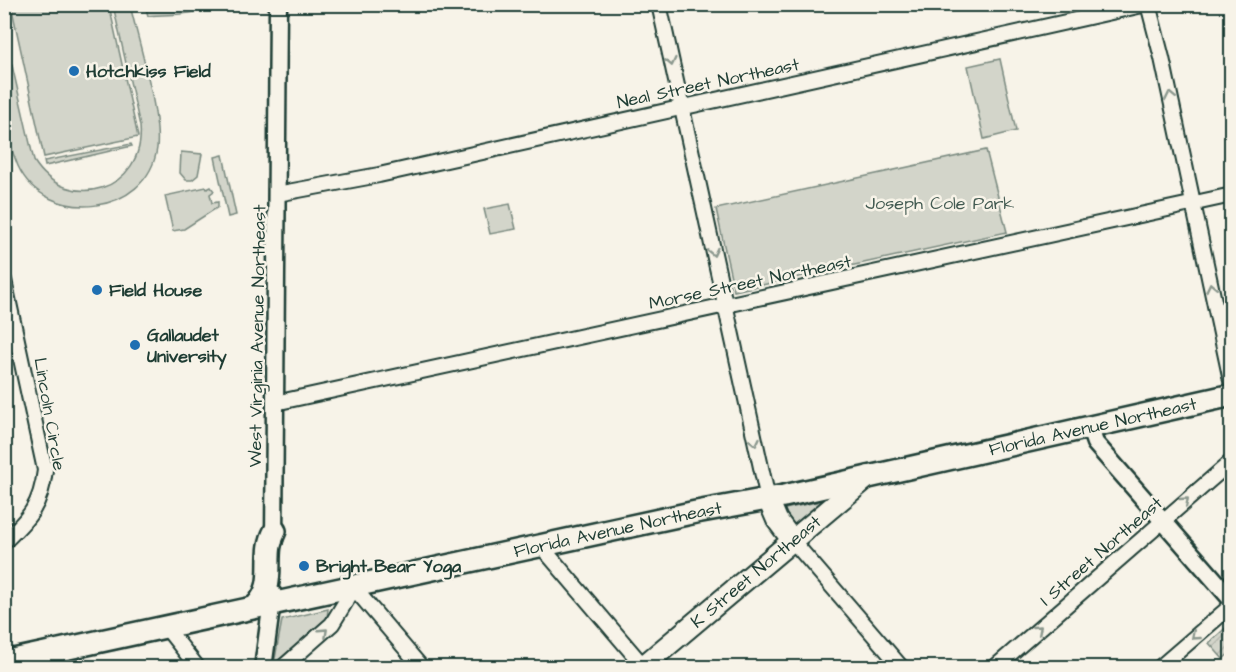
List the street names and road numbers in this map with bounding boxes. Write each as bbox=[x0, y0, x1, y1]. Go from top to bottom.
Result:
street label: Neal Street Northeast bbox=[615, 52, 802, 115]
street label: West Virginia Avenue Northeast bbox=[243, 204, 273, 468]
street label: Morse Street Northeast bbox=[647, 249, 854, 316]
street label: Lincoln Circle bbox=[27, 356, 72, 473]
street label: Florida Avenue Northeast bbox=[987, 391, 1200, 462]
street label: I Street Northeast bbox=[1034, 490, 1169, 612]
street label: Florida Avenue Northeast bbox=[511, 495, 725, 564]
street label: K Street Northeast bbox=[685, 509, 827, 634]

